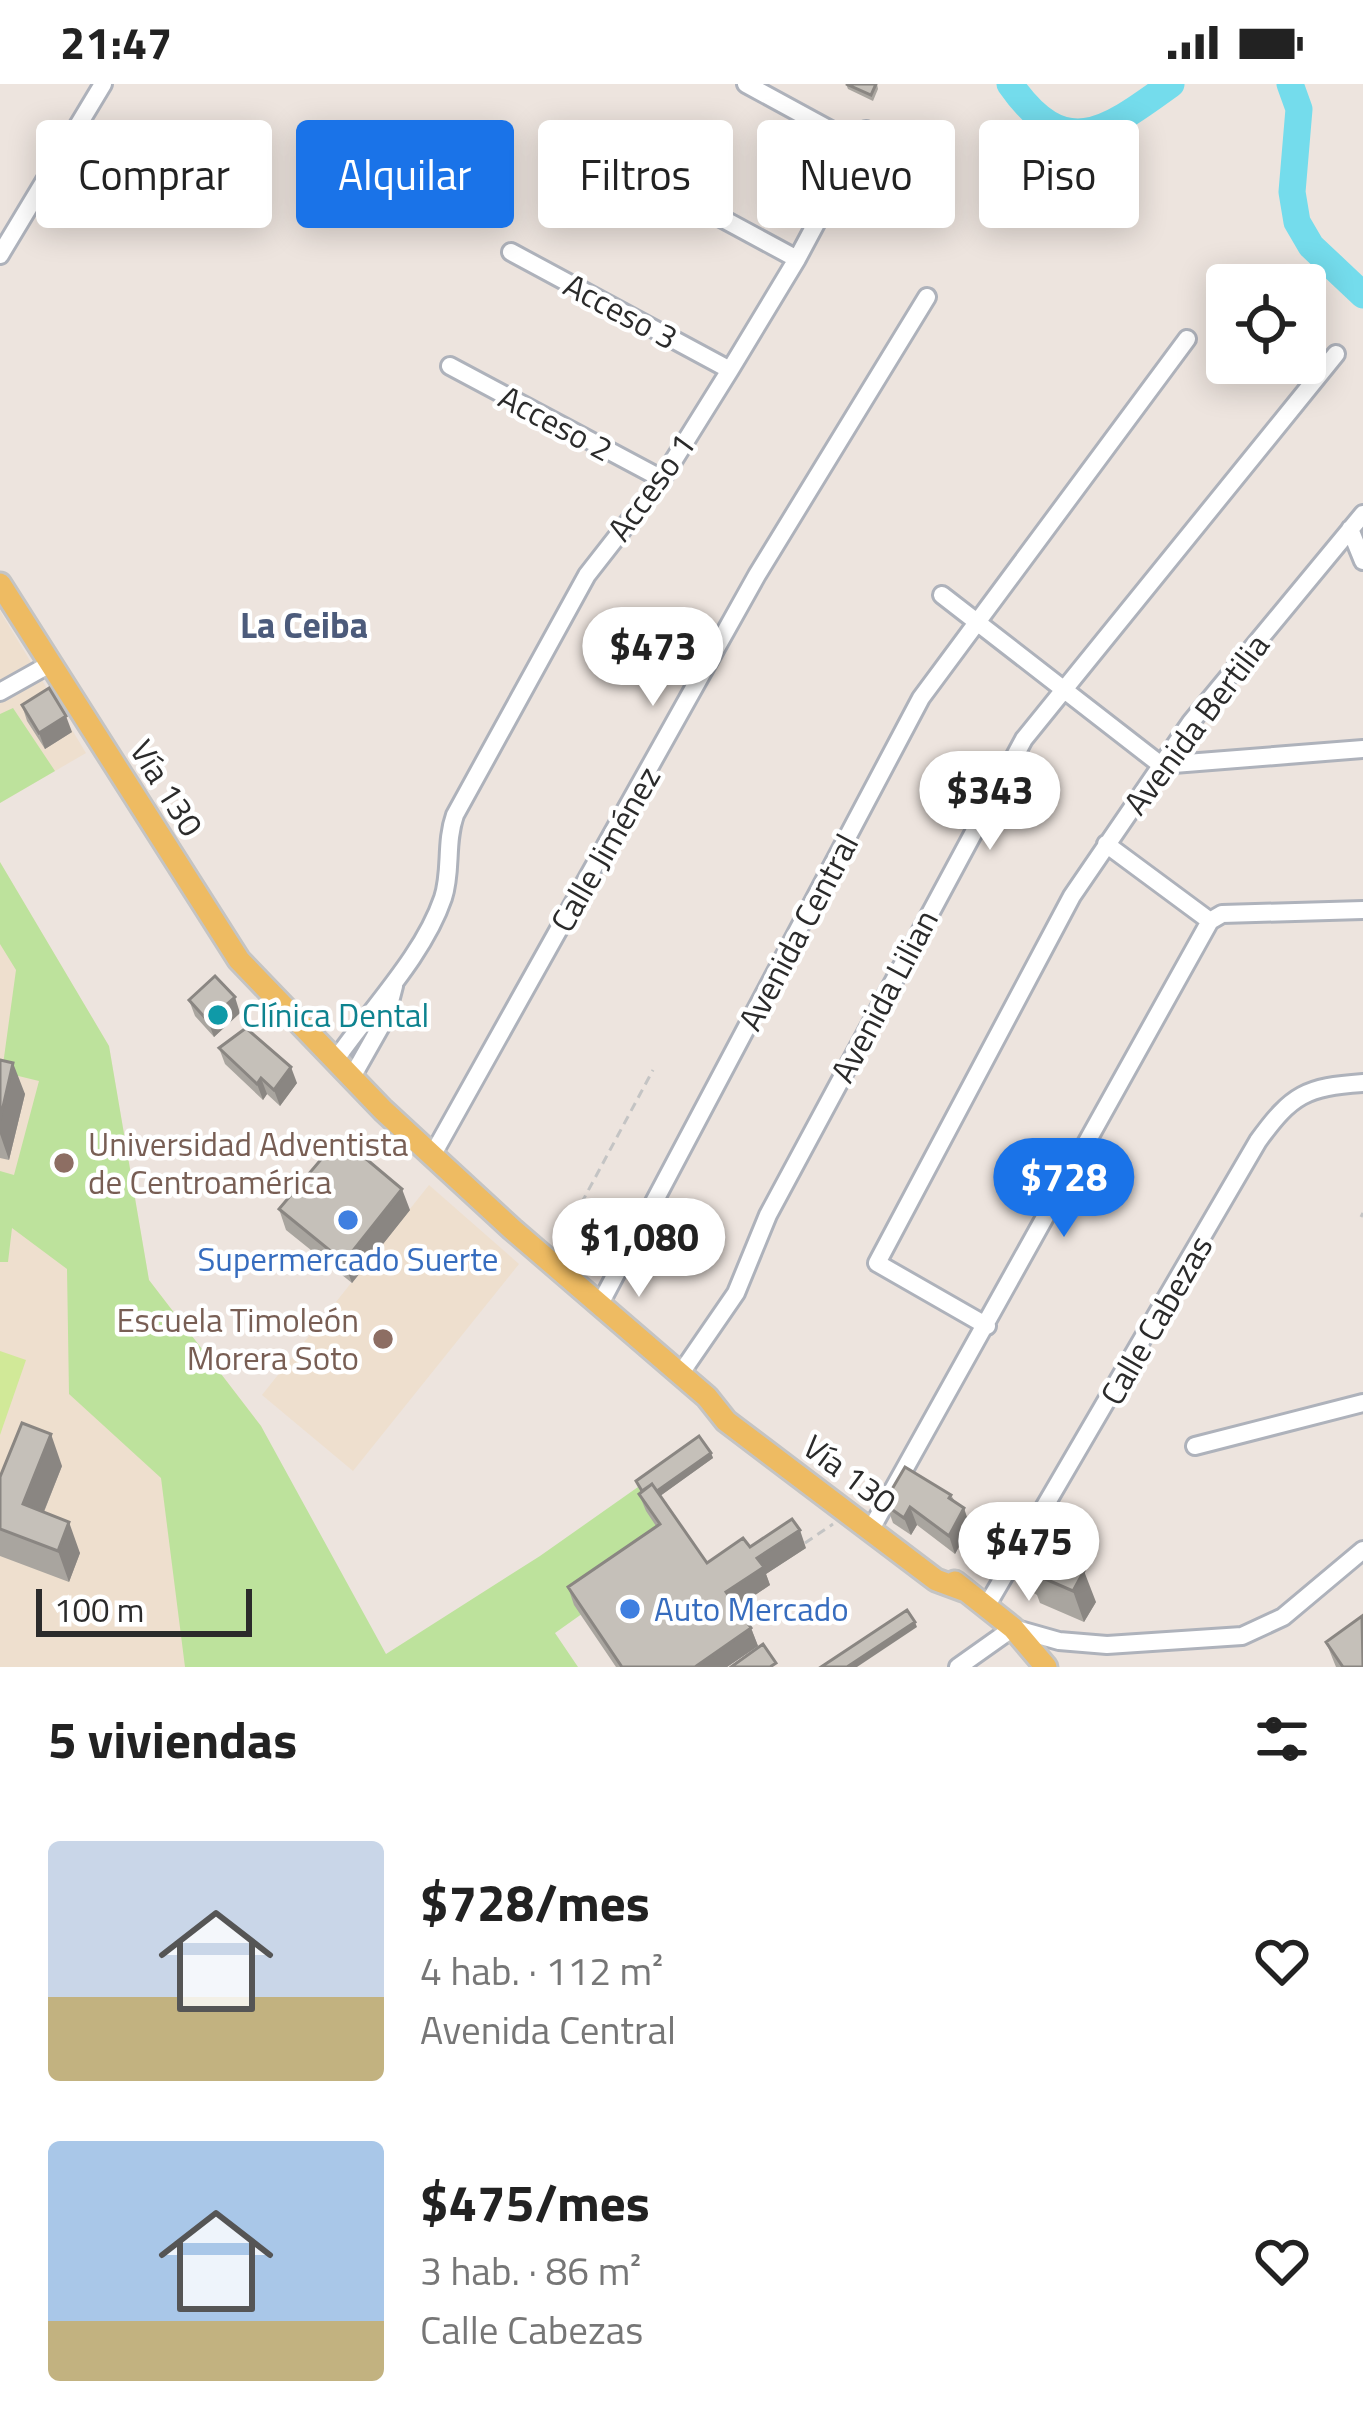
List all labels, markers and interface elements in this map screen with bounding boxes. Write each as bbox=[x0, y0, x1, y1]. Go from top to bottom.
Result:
text: 21:47 bbox=[60, 8, 172, 76]
chip: Comprar bbox=[36, 120, 272, 228]
chip: Alquilar bbox=[296, 120, 514, 228]
chip: Filtros bbox=[538, 120, 733, 228]
chip: Nuevo bbox=[757, 120, 955, 228]
chip: Piso bbox=[979, 120, 1139, 228]
street label: Acceso 3 bbox=[555, 260, 687, 362]
map controls bbox=[1206, 264, 1326, 384]
button: locate bbox=[1206, 264, 1326, 384]
street label: Acceso 2 bbox=[490, 372, 622, 474]
street label: Acceso 1 bbox=[595, 423, 707, 551]
district label: La Ceiba bbox=[240, 597, 368, 652]
pin: $473 bbox=[582, 607, 724, 709]
text: $473 bbox=[609, 616, 697, 675]
street label: Avenida Bertilia bbox=[1111, 623, 1281, 825]
street label: Vía 130 bbox=[118, 730, 216, 846]
pin: $343 bbox=[919, 751, 1061, 853]
street label: Calle Jiménez bbox=[537, 757, 673, 941]
text: $343 bbox=[946, 760, 1034, 819]
street label: Avenida Central bbox=[725, 825, 871, 1039]
street label: Avenida Lilian bbox=[817, 901, 951, 1091]
place label: Clínica Dental bbox=[242, 990, 429, 1040]
marker: Clínica Dental bbox=[205, 1002, 231, 1028]
place label: Universidad Adventista de Centroamérica bbox=[88, 1119, 408, 1207]
pin: $728 bbox=[993, 1138, 1135, 1240]
text: $728 bbox=[1020, 1147, 1108, 1206]
marker: Universidad Adventista de Centroamérica bbox=[51, 1150, 77, 1176]
pin: $1,080 bbox=[541, 1198, 737, 1300]
marker: Supermercado Suerte bbox=[335, 1207, 361, 1233]
text: $1,080 bbox=[579, 1207, 699, 1266]
street label: Calle Cabezas bbox=[1087, 1226, 1225, 1414]
place label: Supermercado Suerte bbox=[197, 1234, 499, 1284]
place label: Escuela Timoleón Morera Soto bbox=[116, 1295, 359, 1383]
marker: Escuela Timoleón Morera Soto bbox=[370, 1326, 396, 1352]
street label: Vía 130 bbox=[793, 1422, 907, 1526]
pin: $475 bbox=[958, 1502, 1100, 1604]
text: $475 bbox=[985, 1511, 1073, 1570]
scale bar bbox=[36, 1583, 252, 1636]
place label: Auto Mercado bbox=[654, 1584, 849, 1634]
text: 100 m bbox=[54, 1585, 144, 1635]
marker: Auto Mercado bbox=[617, 1596, 643, 1622]
text: 5 viviendas bbox=[48, 1700, 297, 1778]
icon: filters bbox=[1249, 1706, 1315, 1772]
text: $728/mes bbox=[420, 1863, 650, 1941]
icon: home bbox=[144, 1889, 288, 2033]
icon: heart bbox=[1249, 1928, 1315, 1994]
text: 4 hab. · 112 m² bbox=[420, 1941, 663, 2000]
text: Avenida Central bbox=[420, 2000, 676, 2059]
text: $475/mes bbox=[420, 2163, 650, 2241]
icon: home bbox=[144, 2189, 288, 2333]
icon: heart bbox=[1249, 2228, 1315, 2294]
text: 3 hab. · 86 m² bbox=[420, 2241, 641, 2300]
text: Calle Cabezas bbox=[420, 2300, 643, 2359]

